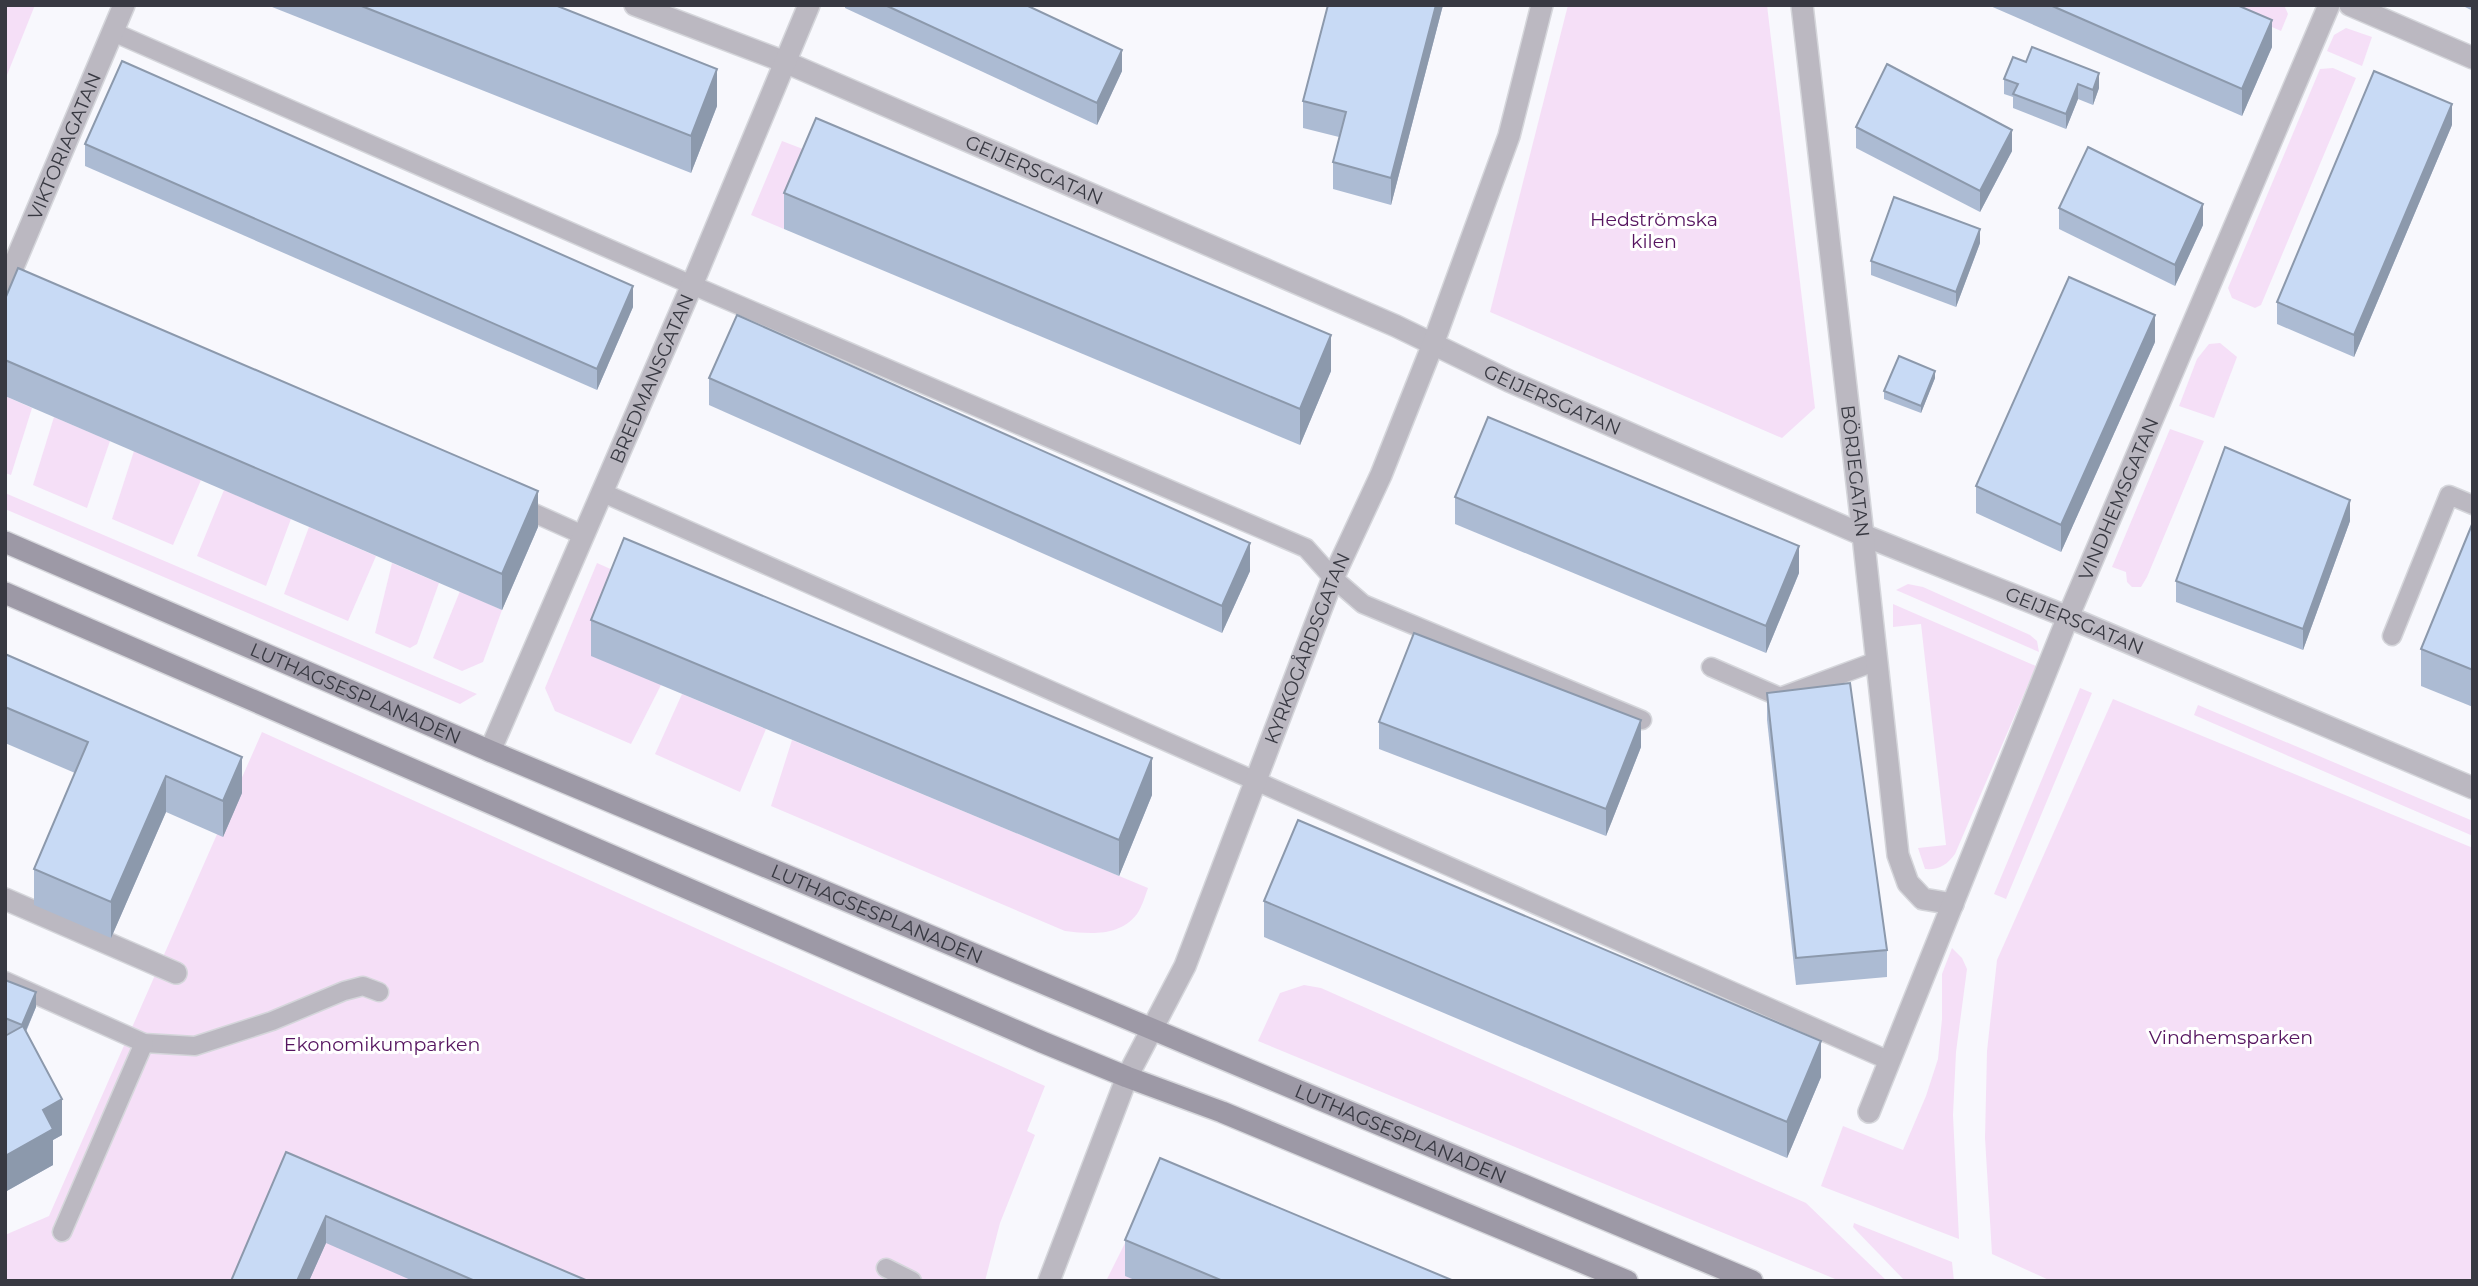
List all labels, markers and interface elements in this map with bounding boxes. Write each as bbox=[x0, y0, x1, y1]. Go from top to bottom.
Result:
street label: VIKTORIAGATAN bbox=[23, 69, 106, 224]
street label: GEIJERSGATAN bbox=[962, 130, 1106, 210]
park label: Hedströmska kilen bbox=[1590, 208, 1718, 253]
street label: BREDMANSGATAN bbox=[605, 290, 699, 467]
street label: GEIJERSGATAN bbox=[1480, 359, 1625, 440]
street label: BÖRJEGATAN bbox=[1836, 404, 1874, 538]
street label: VINDHEMSGATAN bbox=[2074, 414, 2164, 584]
street label: KYRKOGÅRDSGATAN bbox=[1260, 549, 1355, 747]
street label: GEIJERSGATAN bbox=[2002, 582, 2147, 660]
street label: LUTHAGSESPLANADEN bbox=[247, 638, 465, 749]
street label: LUTHAGSESPLANADEN bbox=[768, 859, 986, 969]
park label: Vindhemsparken bbox=[2149, 1026, 2313, 1049]
park label: Ekonomikumparken bbox=[284, 1033, 480, 1056]
street label: LUTHAGSESPLANADEN bbox=[1291, 1079, 1510, 1189]

